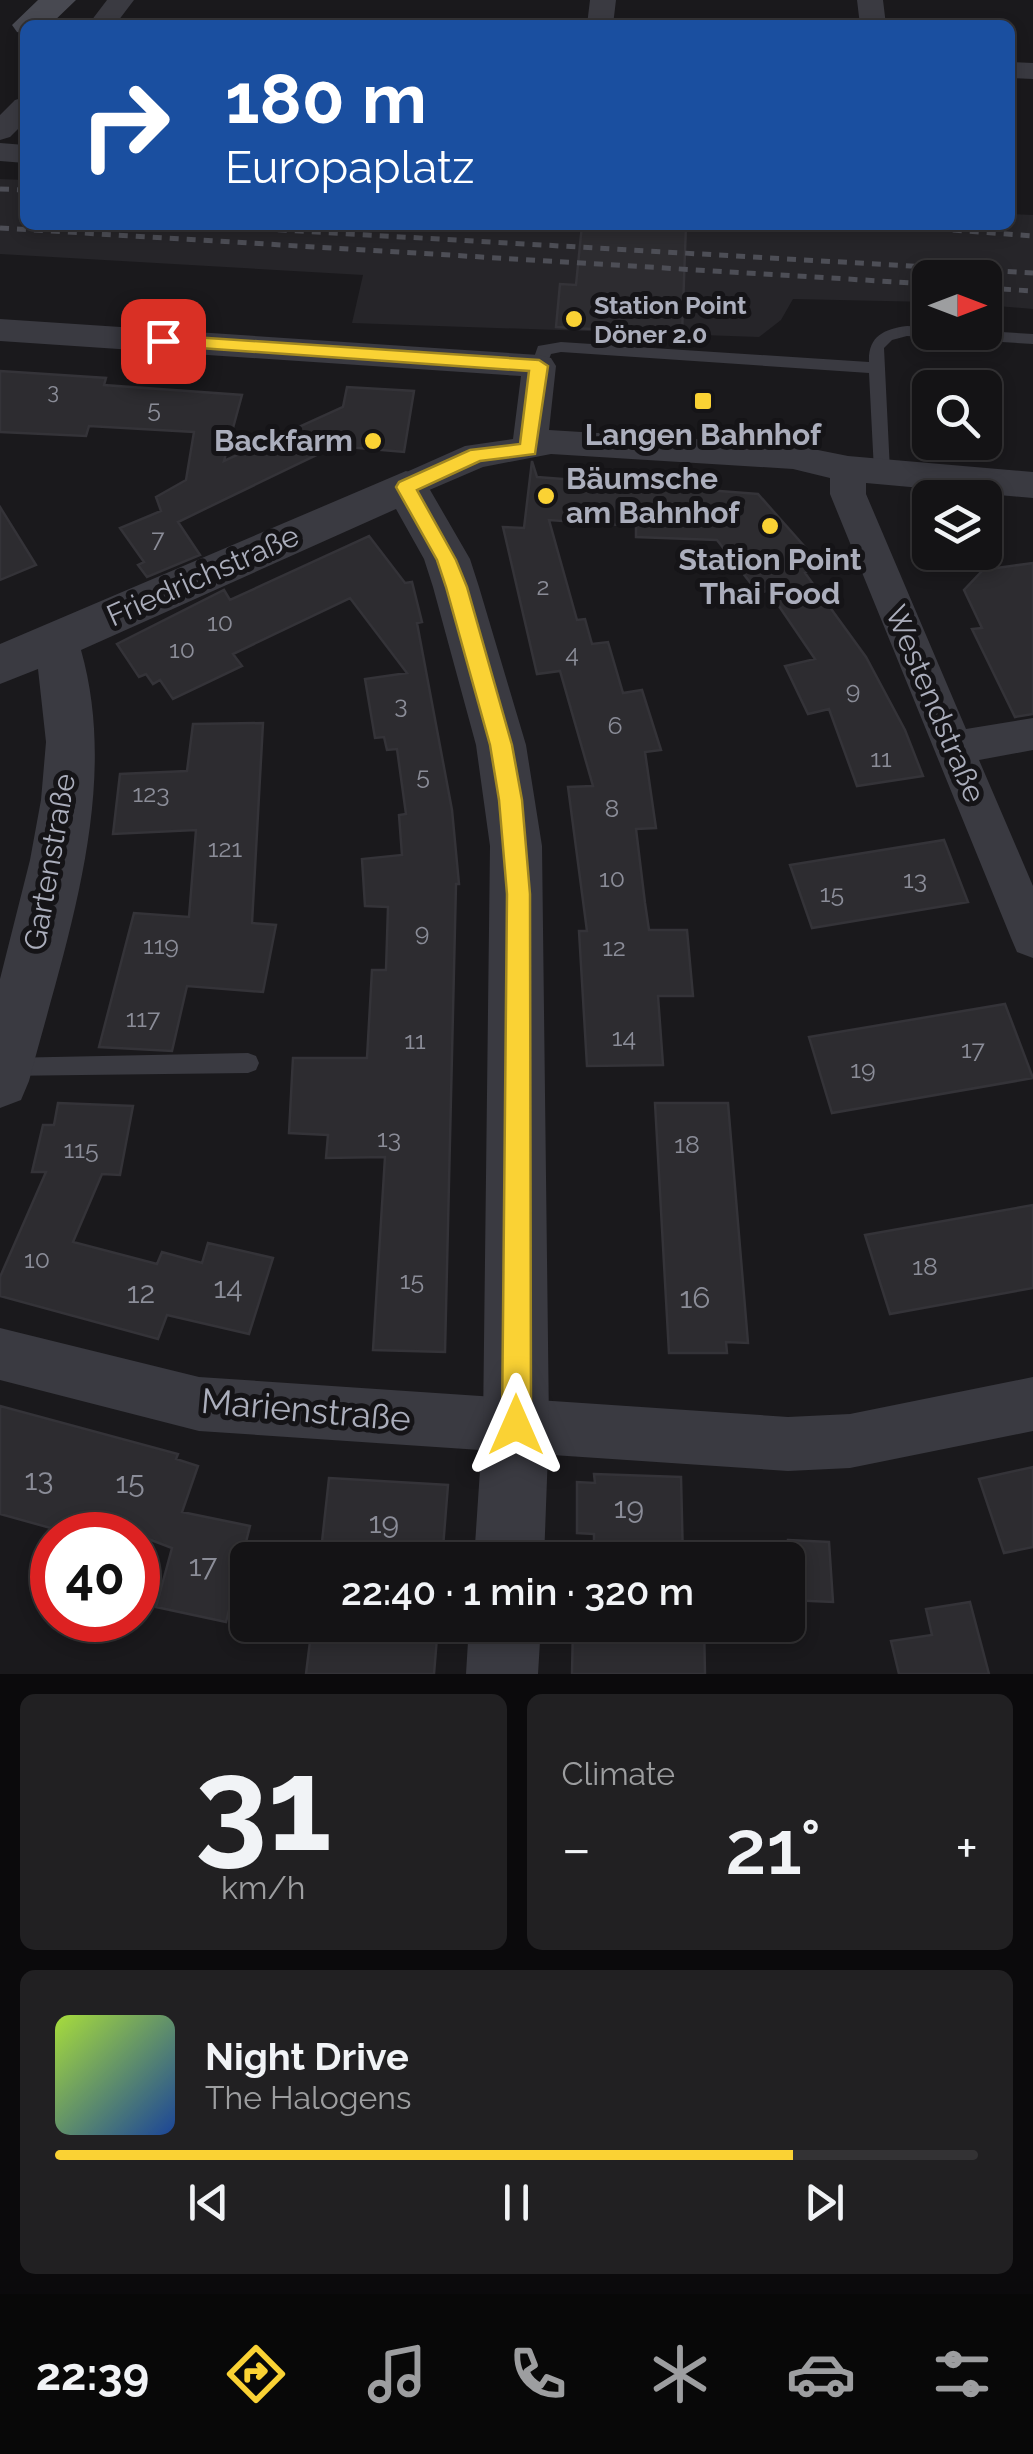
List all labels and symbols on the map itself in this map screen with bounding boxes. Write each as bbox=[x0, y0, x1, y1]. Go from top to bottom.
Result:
north arrow bbox=[912, 260, 1002, 350]
place label: Station Point Döner 2.0 bbox=[594, 290, 747, 349]
pin bbox=[121, 299, 206, 384]
marker: Station Point Döner 2.0 bbox=[563, 308, 585, 330]
house number: 3 bbox=[47, 378, 59, 404]
marker: Langen Bahnhof bbox=[692, 390, 714, 412]
house number: 5 bbox=[147, 393, 161, 423]
place label: Langen Bahnhof bbox=[585, 417, 822, 452]
place label: Backfarm bbox=[214, 423, 353, 458]
marker: Backfarm bbox=[362, 430, 384, 452]
place label: Bäumsche am Bahnhof bbox=[566, 461, 740, 530]
marker: Bäumsche am Bahnhof bbox=[535, 485, 557, 507]
marker: Station Point Thai Food bbox=[759, 515, 781, 537]
street label: Friedrichstraße bbox=[101, 518, 304, 634]
house number: 7 bbox=[151, 523, 165, 553]
place label: Station Point Thai Food bbox=[678, 542, 862, 611]
house number: 2 bbox=[536, 571, 550, 601]
street label: Westendstraße bbox=[878, 600, 993, 808]
house number: 10 bbox=[207, 607, 233, 637]
house number: 10 bbox=[169, 634, 195, 664]
house number: 4 bbox=[565, 638, 579, 668]
house number: 9 bbox=[846, 675, 860, 705]
house number: 3 bbox=[394, 689, 408, 719]
house number: 6 bbox=[607, 710, 623, 740]
house number: 11 bbox=[870, 743, 892, 773]
house number: 5 bbox=[416, 760, 430, 790]
street label: Gartenstraße bbox=[17, 771, 82, 953]
house number: 123 bbox=[132, 778, 170, 808]
house number: 8 bbox=[605, 793, 619, 823]
house number: 121 bbox=[208, 833, 243, 863]
house number: 10 bbox=[599, 863, 625, 893]
house number: 13 bbox=[903, 864, 927, 894]
house number: 15 bbox=[820, 878, 844, 908]
house number: 9 bbox=[415, 917, 429, 947]
house number: 119 bbox=[143, 930, 179, 960]
house number: 12 bbox=[602, 932, 626, 962]
house number: 117 bbox=[126, 1003, 161, 1033]
house number: 14 bbox=[612, 1022, 636, 1052]
house number: 11 bbox=[404, 1025, 426, 1055]
house number: 17 bbox=[961, 1034, 986, 1064]
house number: 19 bbox=[850, 1054, 876, 1084]
house number: 13 bbox=[377, 1123, 401, 1153]
house number: 18 bbox=[674, 1129, 700, 1159]
house number: 115 bbox=[63, 1134, 99, 1164]
house number: 10 bbox=[24, 1244, 50, 1274]
house number: 18 bbox=[912, 1251, 938, 1281]
house number: 15 bbox=[400, 1265, 424, 1295]
house number: 14 bbox=[213, 1270, 243, 1305]
house number: 12 bbox=[127, 1275, 155, 1310]
house number: 16 bbox=[680, 1280, 710, 1315]
position arrow bbox=[464, 1373, 568, 1477]
street label: Marienstraße bbox=[200, 1380, 413, 1439]
house number: 13 bbox=[25, 1462, 53, 1497]
house number: 15 bbox=[115, 1465, 145, 1500]
house number: 19 bbox=[614, 1490, 644, 1525]
house number: 19 bbox=[369, 1505, 399, 1540]
speed limit sign: 40 bbox=[30, 1512, 160, 1642]
house number: 17 bbox=[189, 1548, 217, 1583]

